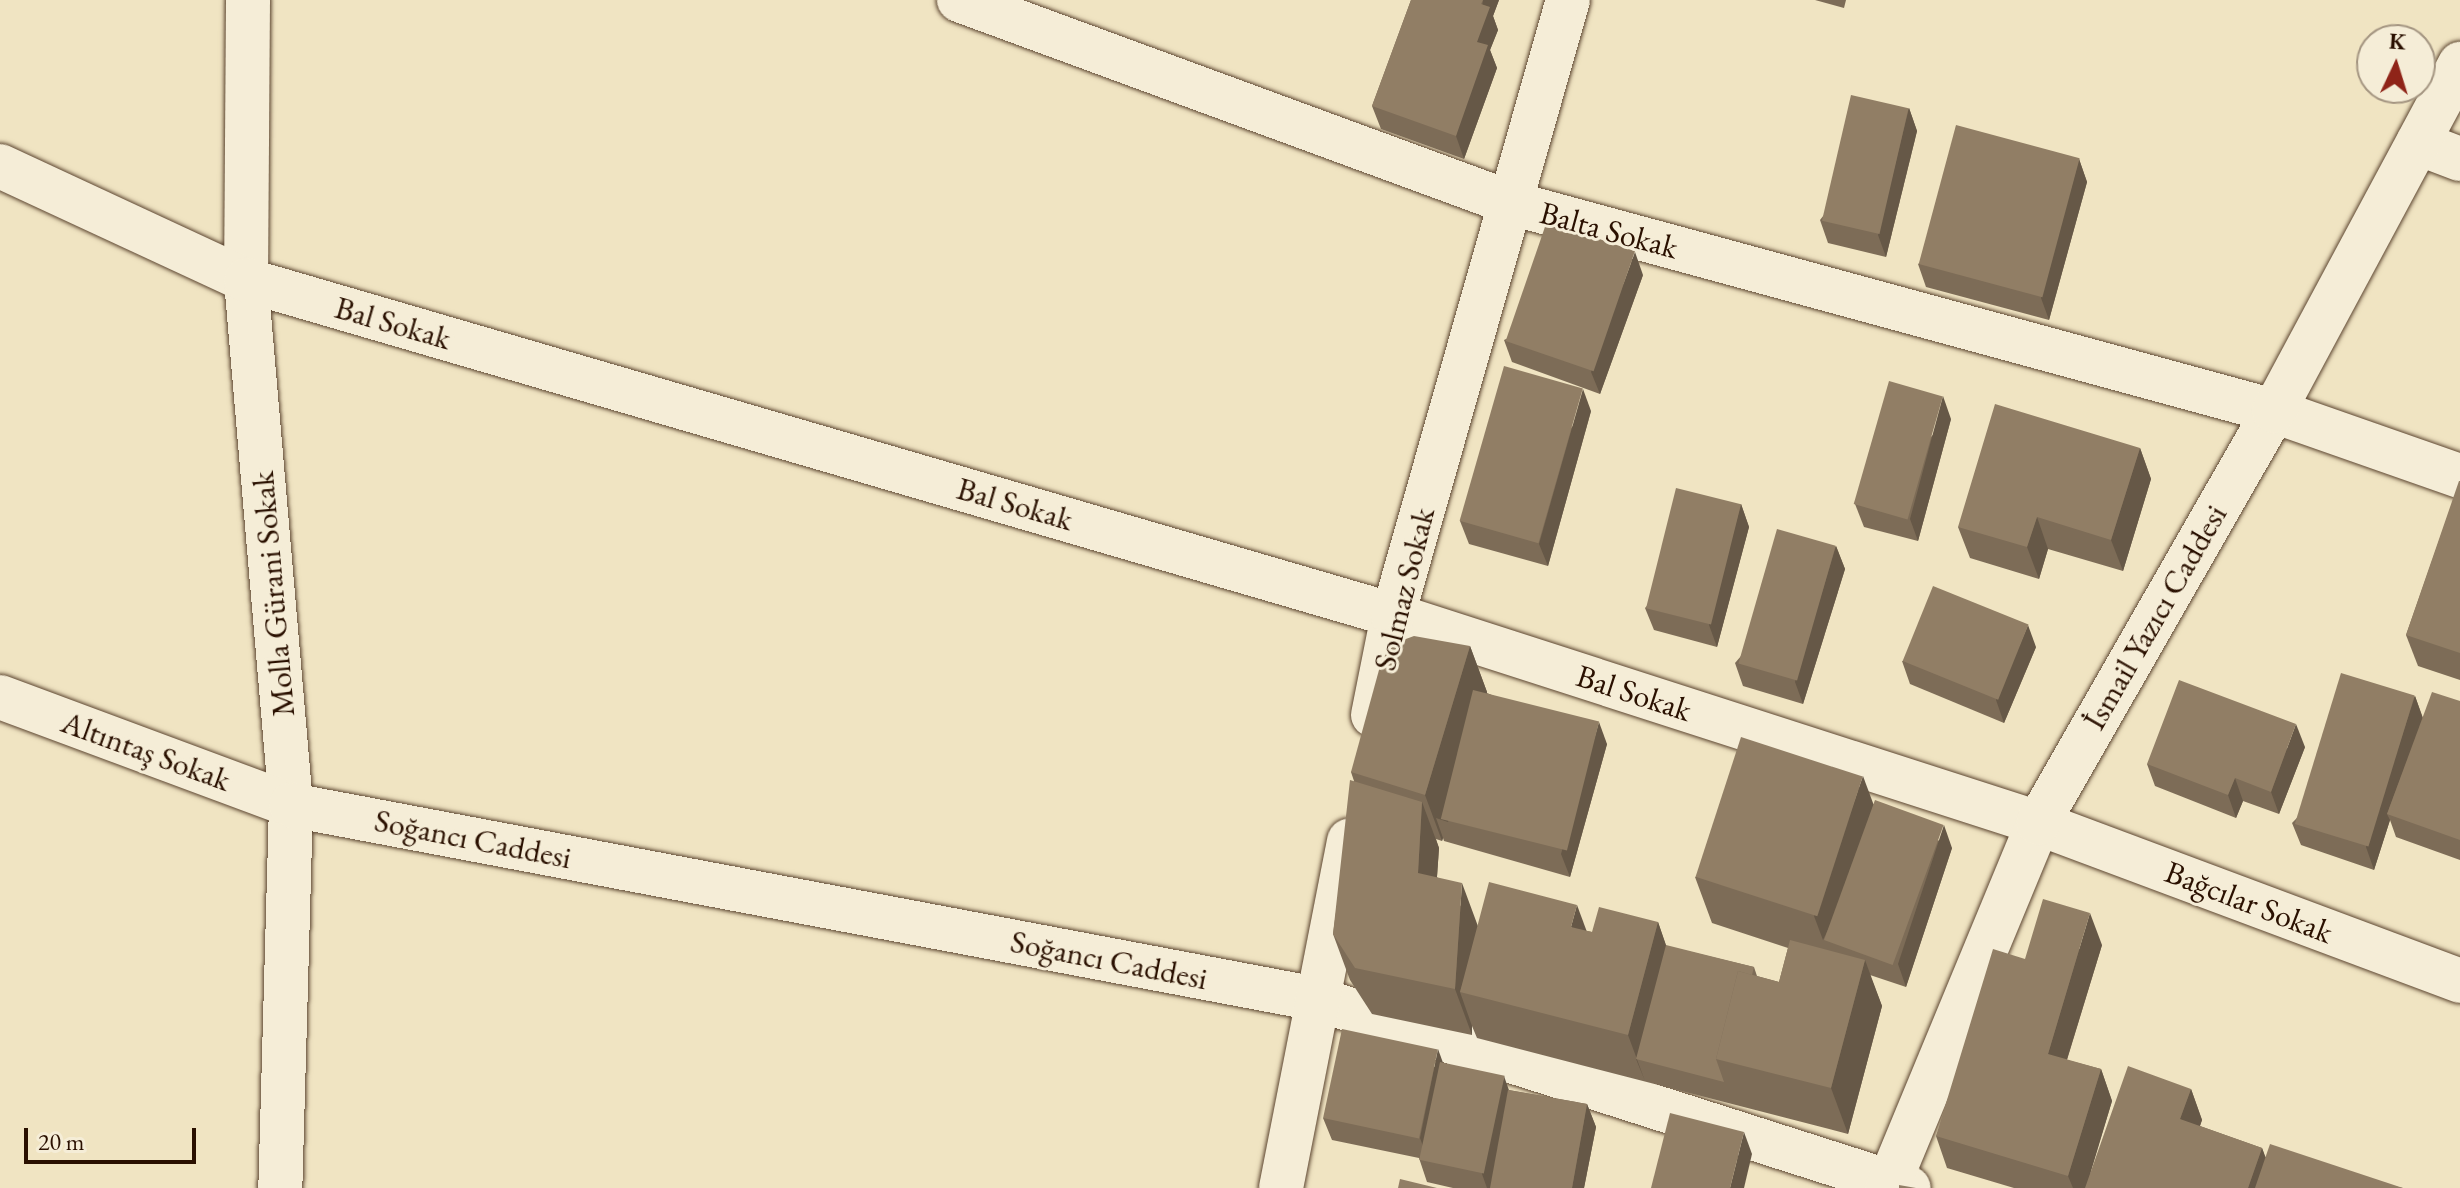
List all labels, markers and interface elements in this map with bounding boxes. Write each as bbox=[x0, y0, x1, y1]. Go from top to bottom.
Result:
north arrow bbox=[2356, 24, 2436, 104]
text: K bbox=[2388, 27, 2407, 57]
street label: Balta Sokak bbox=[1536, 193, 1682, 267]
street label: Bal Sokak bbox=[331, 288, 455, 358]
street label: Bal Sokak bbox=[953, 469, 1077, 539]
street label: Molla Gürani Sokak bbox=[243, 470, 303, 718]
street label: İsmail Yazıcı Caddesi bbox=[2075, 498, 2235, 736]
street label: Solmaz Sokak bbox=[1365, 504, 1443, 674]
street label: Bal Sokak bbox=[1572, 656, 1696, 730]
street label: Altıntaş Sokak bbox=[56, 703, 236, 799]
street label: Soğancı Caddesi bbox=[371, 801, 575, 877]
street label: Bağcılar Sokak bbox=[2160, 852, 2338, 952]
street label: Soğancı Caddesi bbox=[1007, 922, 1211, 998]
scale bar bbox=[28, 1112, 200, 1162]
text: 20 m bbox=[38, 1126, 85, 1157]

